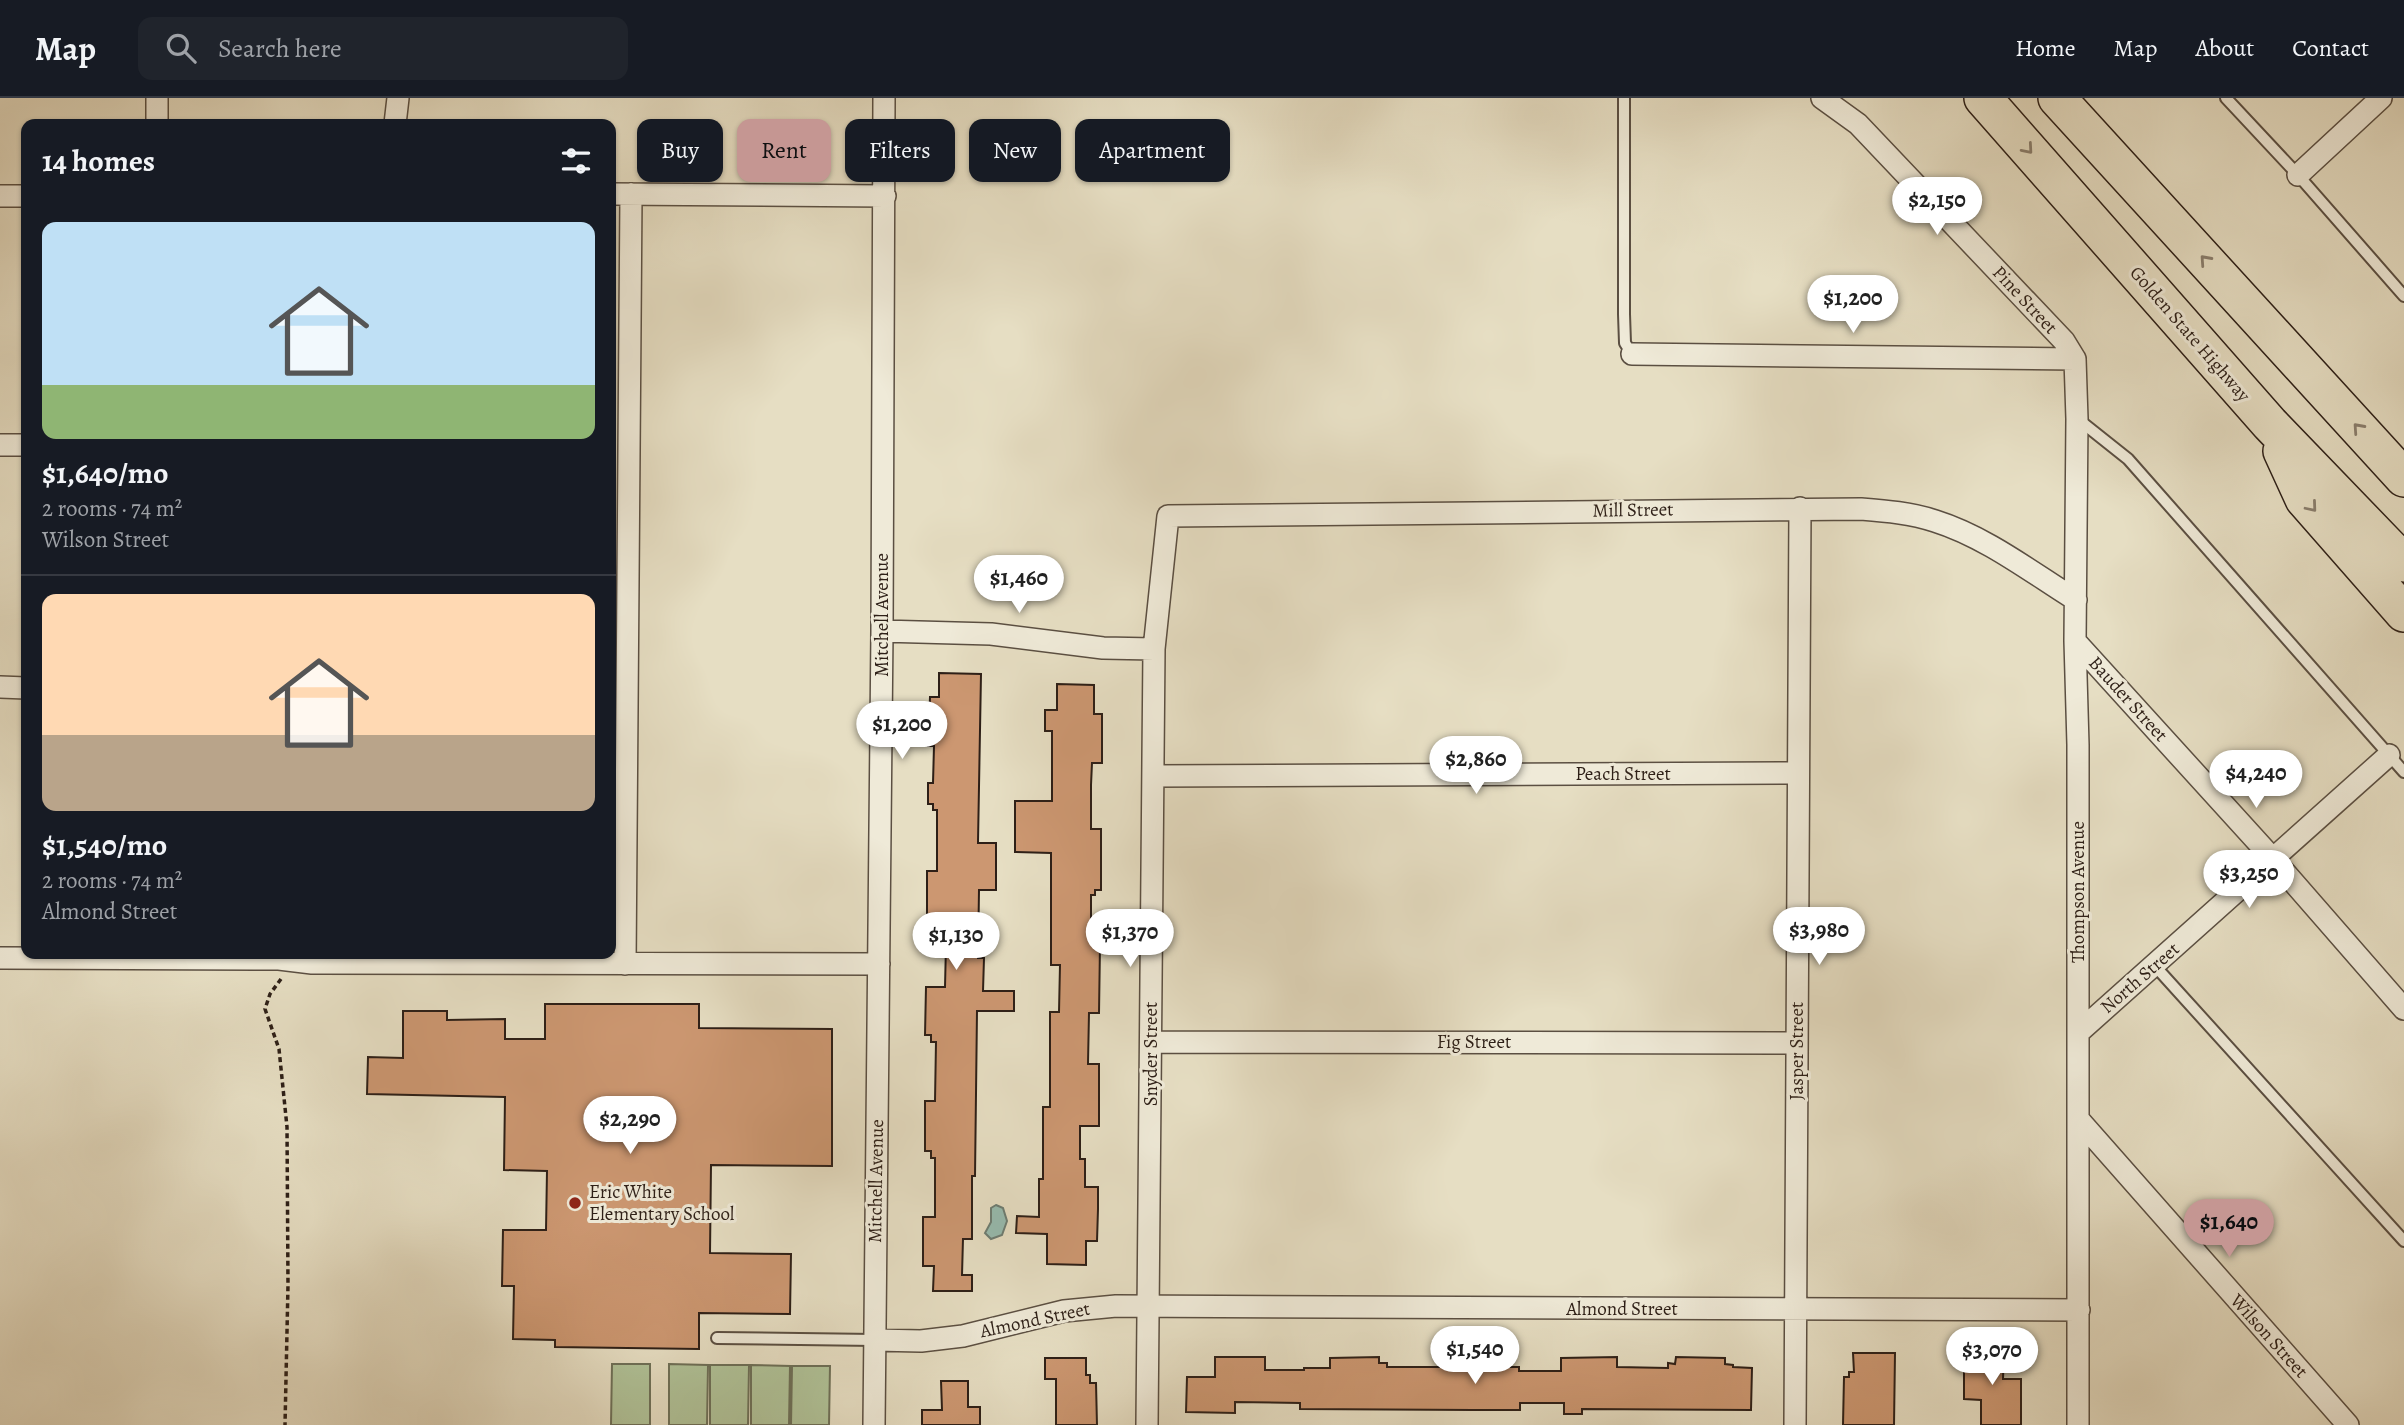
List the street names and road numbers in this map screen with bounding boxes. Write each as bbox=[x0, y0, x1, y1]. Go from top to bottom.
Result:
street label: Pine Street bbox=[1986, 260, 2064, 340]
street label: Golden State Highway bbox=[2124, 261, 2257, 408]
street label: Mill Street bbox=[1592, 496, 1674, 524]
street label: Mitchell Avenue bbox=[869, 553, 895, 677]
street label: Bauder Street bbox=[2083, 651, 2173, 747]
street label: Peach Street bbox=[1575, 761, 1671, 787]
street label: Thompson Avenue bbox=[2065, 821, 2091, 963]
street label: North Street bbox=[2095, 936, 2185, 1020]
street label: Snyder Street bbox=[1138, 1002, 1164, 1106]
street label: Jasper Street bbox=[1784, 1002, 1810, 1100]
street label: Fig Street bbox=[1437, 1029, 1511, 1055]
street label: Mitchell Avenue bbox=[862, 1119, 890, 1243]
street label: Wilson Street bbox=[2224, 1288, 2314, 1384]
street label: Almond Street bbox=[977, 1296, 1092, 1345]
street label: Almond Street bbox=[1565, 1296, 1678, 1322]

